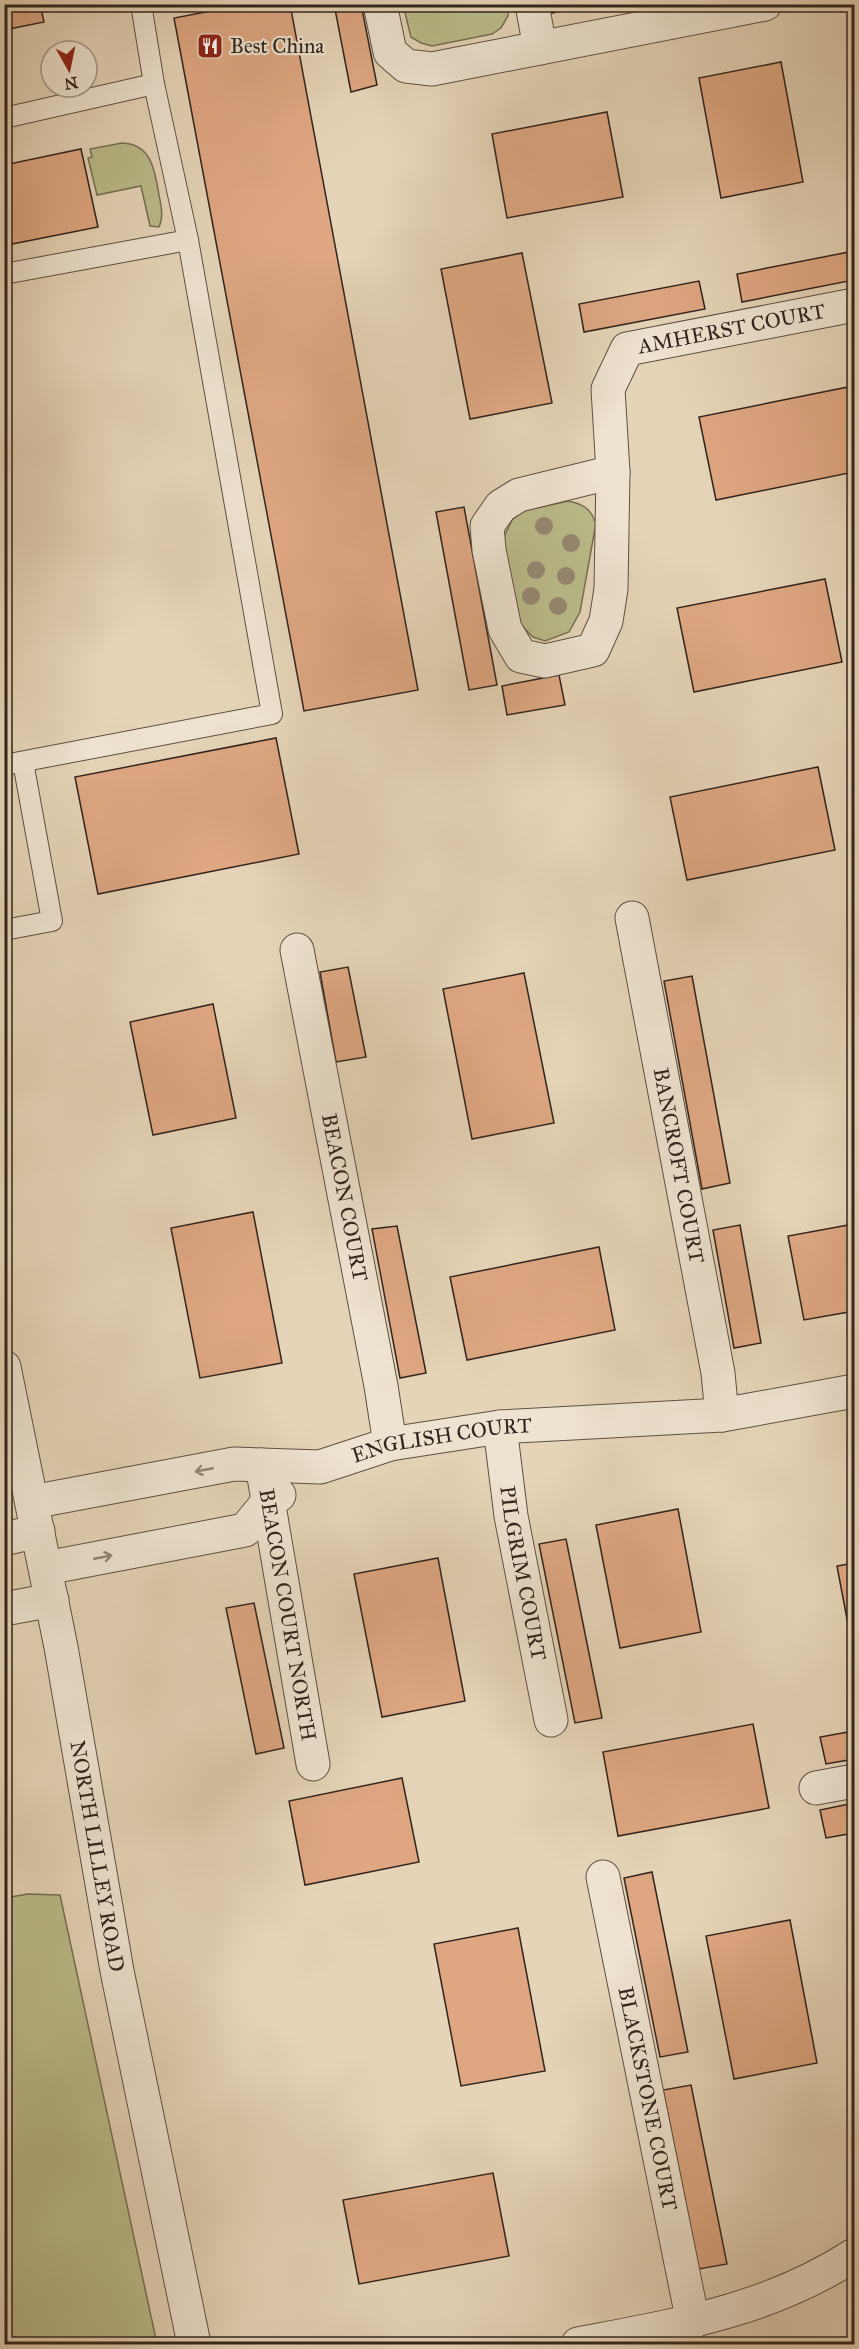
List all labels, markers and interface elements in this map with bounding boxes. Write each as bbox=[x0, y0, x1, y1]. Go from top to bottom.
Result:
restaurant icon: Best China bbox=[195, 31, 225, 61]
place label: Best China bbox=[230, 33, 324, 59]
north arrow bbox=[39, 39, 99, 99]
text: N bbox=[63, 73, 79, 94]
street label: AMHERST COURT bbox=[635, 298, 828, 360]
street label: BANCROFT COURT bbox=[648, 1066, 710, 1266]
street label: BEACON COURT bbox=[316, 1111, 374, 1284]
street label: ENGLISH COURT bbox=[348, 1412, 533, 1469]
one-way arrow bbox=[195, 1465, 214, 1476]
street label: PILGRIM COURT bbox=[494, 1484, 552, 1663]
street label: BEACON COURT NORTH bbox=[253, 1487, 322, 1743]
one-way arrow bbox=[93, 1551, 113, 1562]
street label: NORTH LILLEY ROAD bbox=[64, 1739, 130, 1974]
street label: BLACKSTONE COURT bbox=[612, 1984, 683, 2213]

